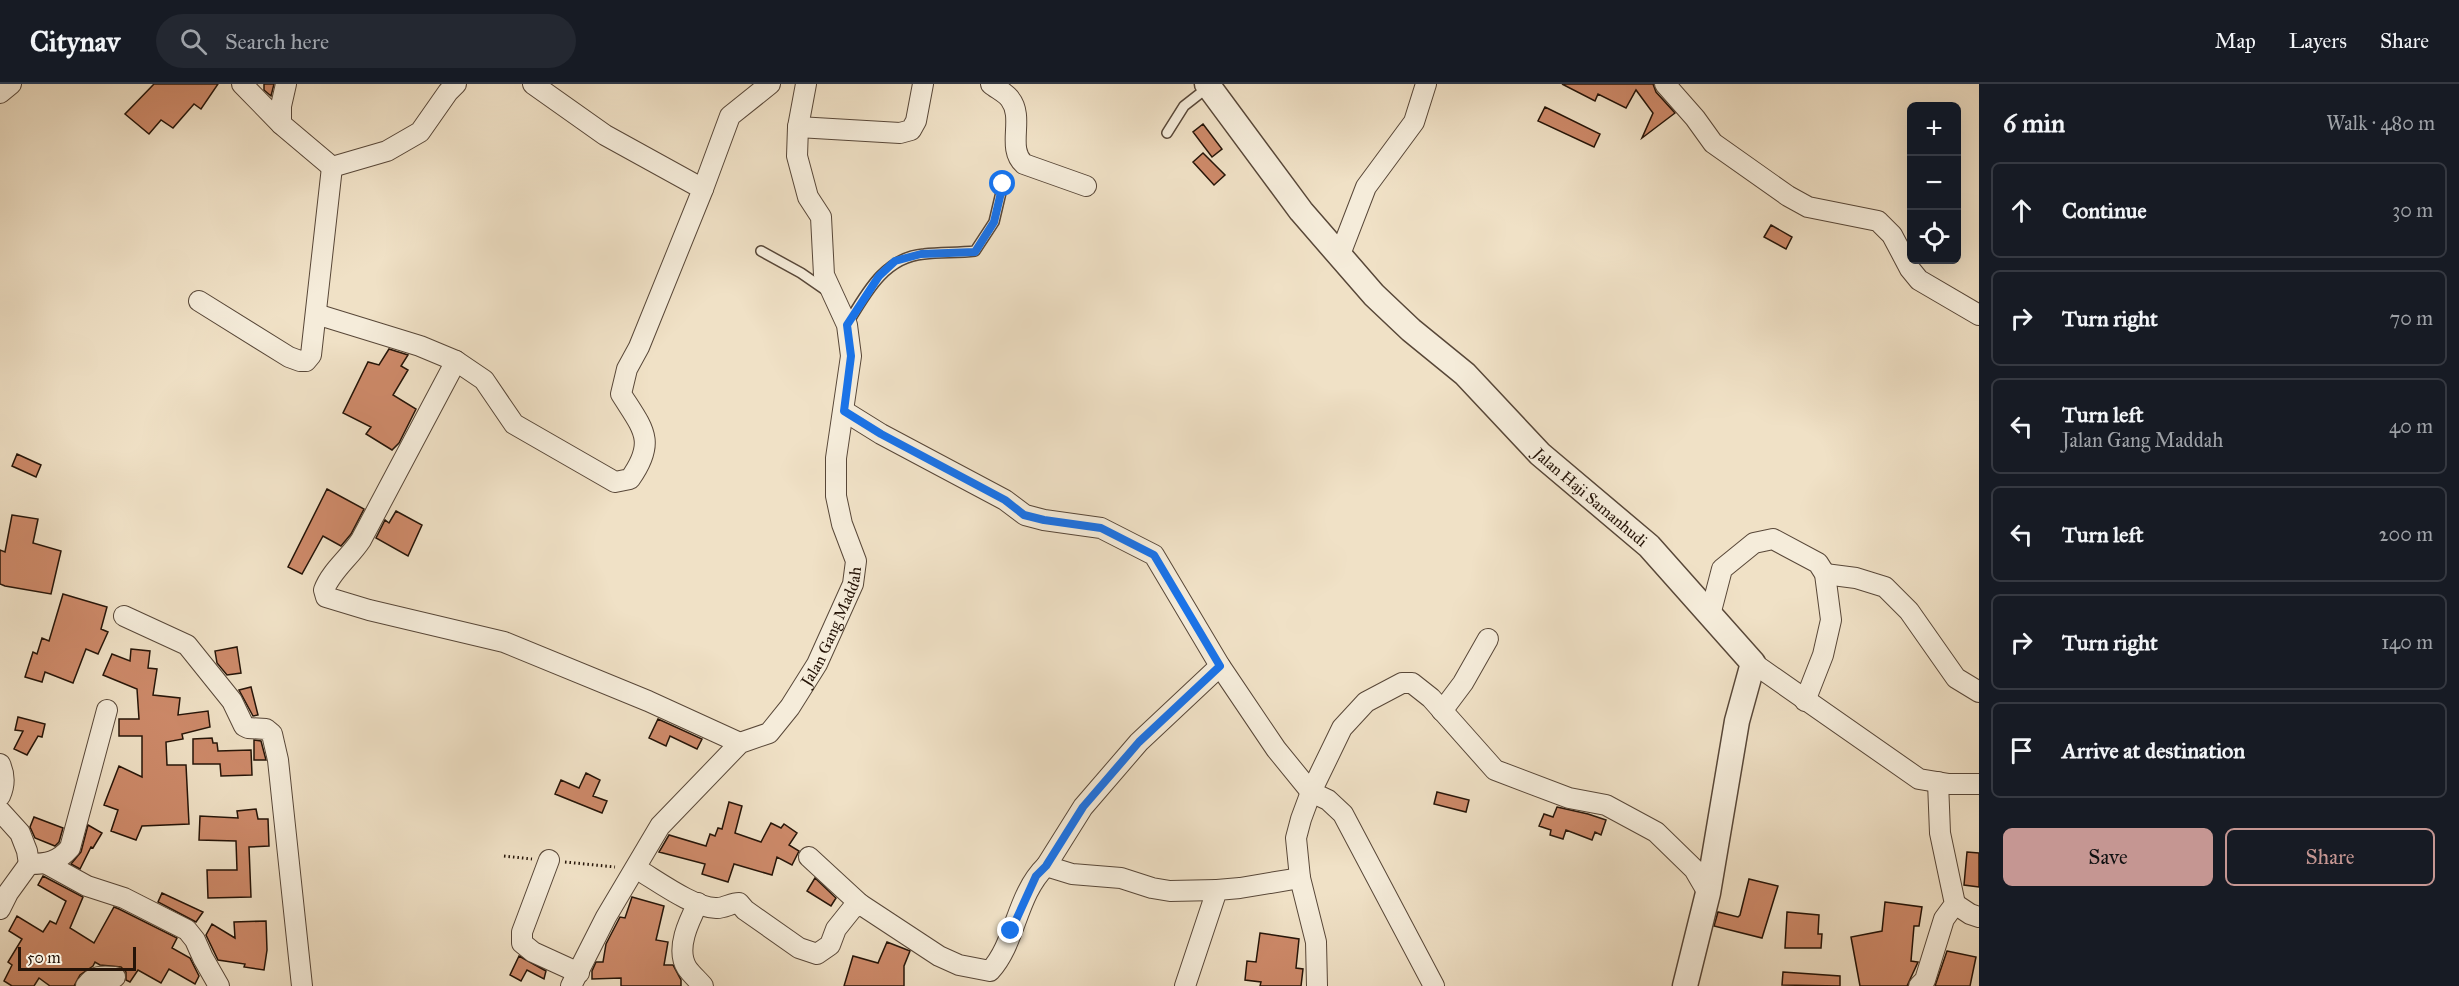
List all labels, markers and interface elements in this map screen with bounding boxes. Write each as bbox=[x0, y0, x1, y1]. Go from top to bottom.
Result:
search box bbox=[156, 14, 576, 68]
text: Citynav bbox=[30, 24, 120, 59]
icon: search bbox=[177, 25, 210, 58]
text: Search here bbox=[225, 28, 329, 55]
text: Map bbox=[2215, 28, 2256, 54]
text: Layers bbox=[2289, 28, 2347, 54]
text: Share bbox=[2380, 28, 2429, 54]
map controls bbox=[1907, 102, 1961, 264]
button: + bbox=[1907, 102, 1961, 156]
text: 6 min bbox=[2003, 107, 2065, 139]
text: Walk · 480 m bbox=[2326, 111, 2435, 135]
button: − bbox=[1907, 156, 1961, 210]
route start bbox=[989, 170, 1015, 196]
icon: ahead bbox=[2005, 194, 2038, 227]
text: Continue bbox=[2062, 197, 2147, 224]
text: 30 m bbox=[2392, 198, 2433, 222]
button: locate bbox=[1907, 210, 1961, 264]
icon: right bbox=[2005, 302, 2038, 335]
text: Turn right bbox=[2062, 305, 2158, 332]
text: 70 m bbox=[2390, 306, 2433, 330]
text: Turn left bbox=[2062, 401, 2144, 428]
icon: left bbox=[2005, 410, 2038, 443]
text: 40 m bbox=[2389, 414, 2433, 438]
text: Jalan Gang Maddah bbox=[2062, 428, 2223, 452]
street label: Jalan Haji Samanhudi bbox=[1527, 443, 1652, 551]
icon: left bbox=[2005, 518, 2038, 551]
text: Turn left bbox=[2062, 521, 2144, 548]
text: 200 m bbox=[2379, 522, 2433, 546]
street label: Jalan Gang Maddah bbox=[796, 565, 865, 692]
icon: right bbox=[2005, 626, 2038, 659]
text: Turn right bbox=[2062, 629, 2158, 656]
text: 140 m bbox=[2381, 630, 2433, 654]
icon: arrive bbox=[2005, 734, 2038, 767]
text: Arrive at destination bbox=[2062, 737, 2245, 764]
button: Save bbox=[2003, 828, 2213, 886]
button: Share bbox=[2225, 828, 2435, 886]
route end bbox=[997, 917, 1023, 943]
scale bar bbox=[18, 944, 136, 972]
text: 50 m bbox=[27, 948, 61, 967]

